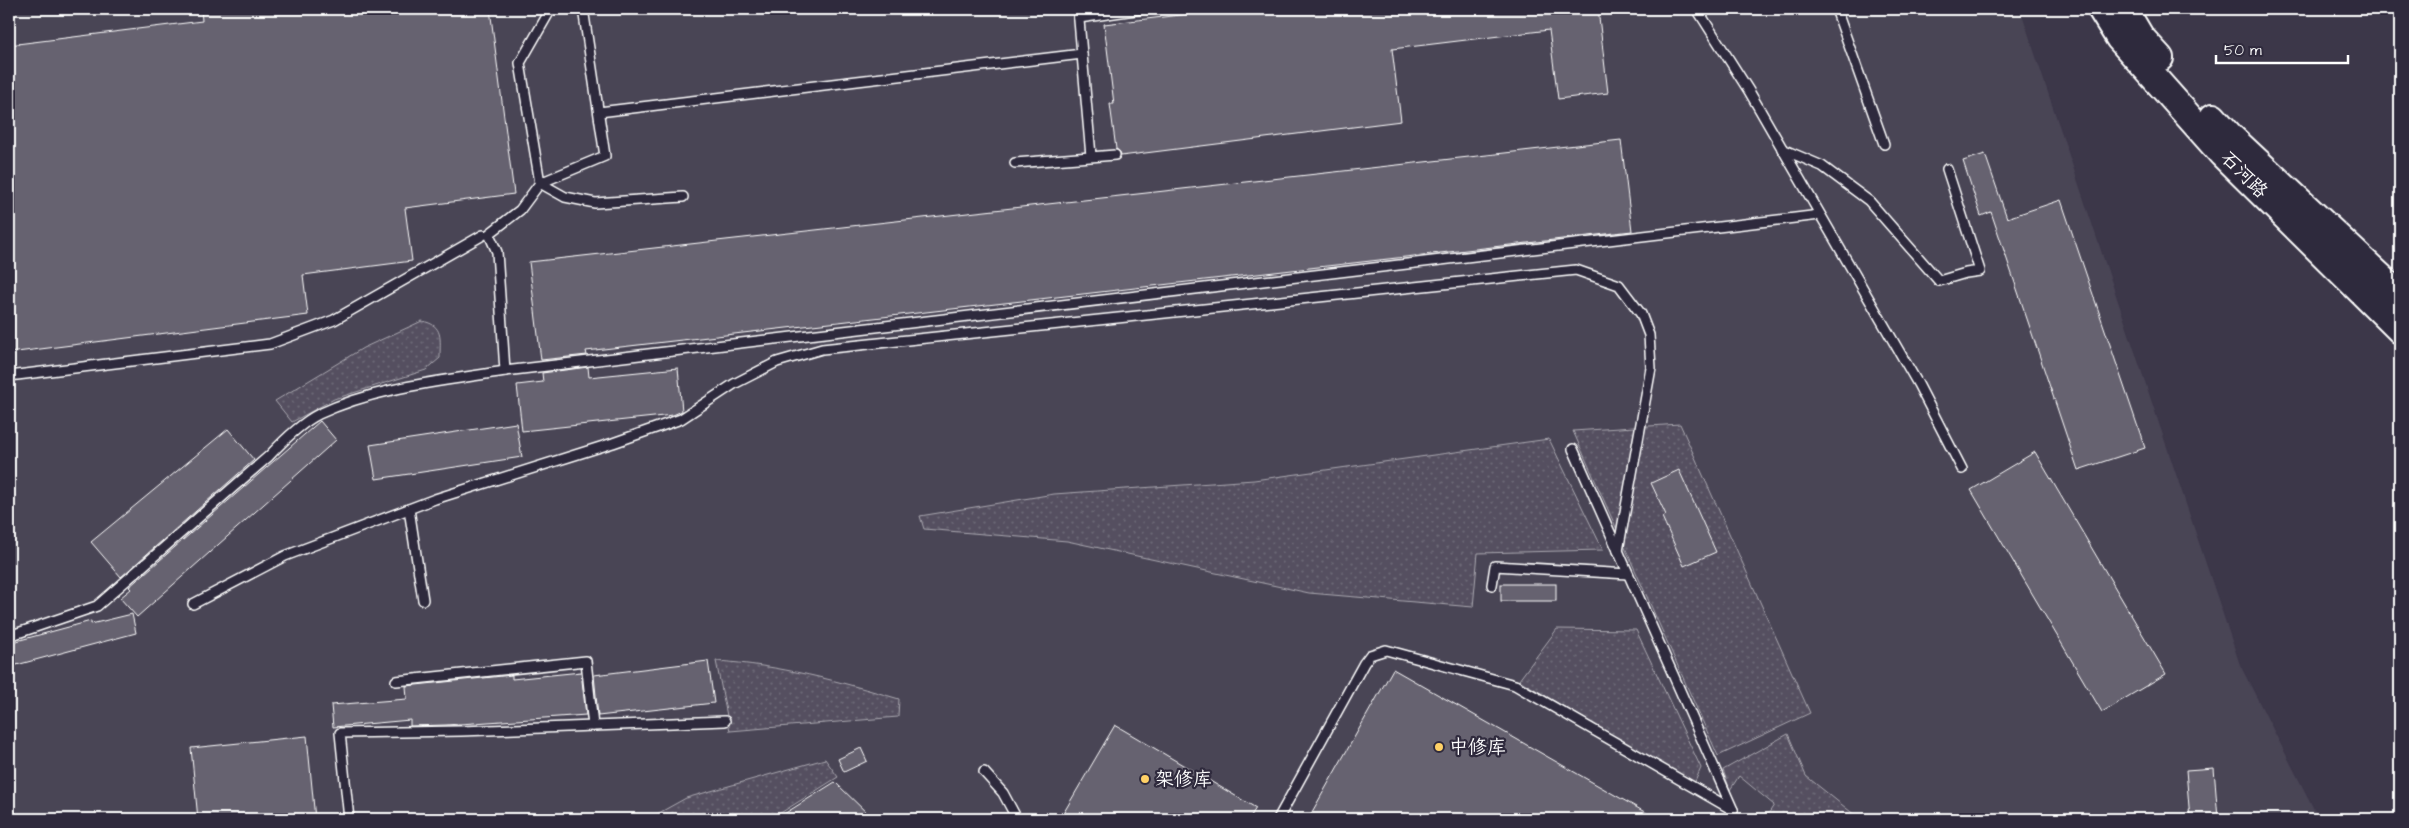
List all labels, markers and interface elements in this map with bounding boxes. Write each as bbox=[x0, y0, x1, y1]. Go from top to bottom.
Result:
scale bar bbox=[2216, 32, 2349, 64]
text: 50 m bbox=[2224, 40, 2262, 61]
street label: 石河路 bbox=[2214, 145, 2274, 205]
place label: 中修库 bbox=[1449, 734, 1506, 761]
marker: 中修库 bbox=[1433, 741, 1445, 753]
place label: 架修库 bbox=[1155, 766, 1212, 793]
marker: 架修库 bbox=[1139, 773, 1151, 785]

